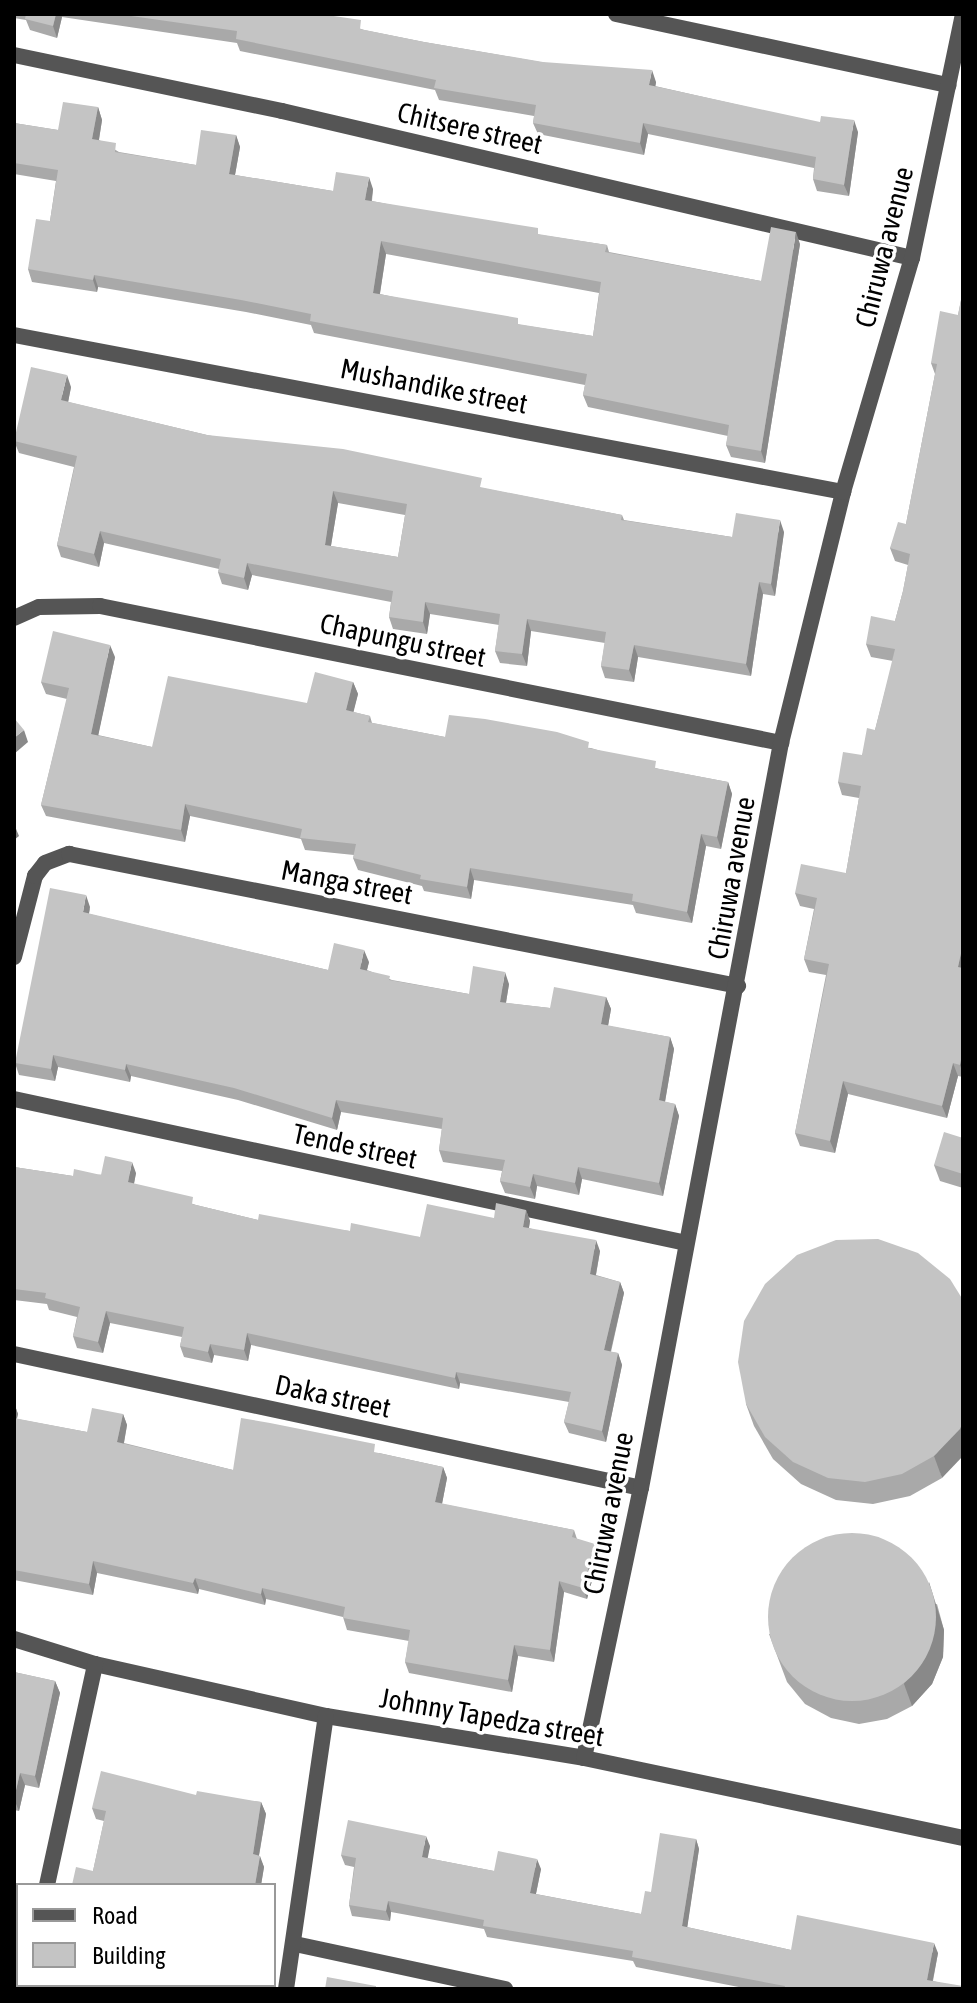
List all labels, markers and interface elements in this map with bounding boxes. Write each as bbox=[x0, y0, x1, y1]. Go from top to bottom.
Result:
street label: Chitsere street bbox=[394, 95, 546, 161]
street label: Chiruwa avenue bbox=[848, 163, 920, 331]
street label: Mushandike street bbox=[338, 351, 530, 421]
street label: Chapungu street bbox=[317, 606, 489, 674]
street label: Chiruwa avenue bbox=[700, 794, 762, 962]
street label: Manga street bbox=[278, 853, 416, 911]
street label: Tende street bbox=[290, 1116, 420, 1176]
street label: Daka street bbox=[272, 1367, 394, 1425]
street label: Chiruwa avenue bbox=[576, 1429, 640, 1597]
street label: Johnny Tapedza street bbox=[377, 1681, 607, 1753]
legend bbox=[16, 1883, 276, 1987]
text: Road bbox=[92, 1902, 138, 1929]
text: Building bbox=[92, 1942, 165, 1969]

